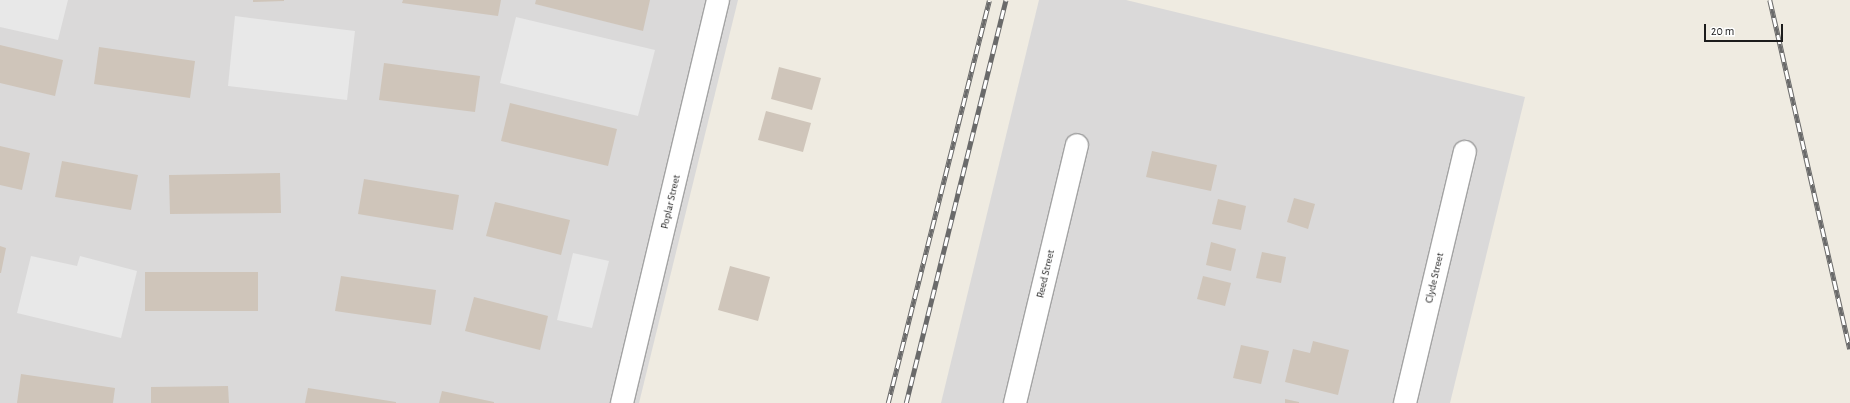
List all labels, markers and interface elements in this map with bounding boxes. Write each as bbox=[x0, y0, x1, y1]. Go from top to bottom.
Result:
scale bar bbox=[1706, 16, 1785, 42]
text: 20 m bbox=[1711, 25, 1734, 37]
street label: Poplar Street bbox=[658, 174, 684, 230]
street label: Reed Street bbox=[1034, 249, 1058, 299]
street label: Clyde Street bbox=[1423, 251, 1447, 305]

